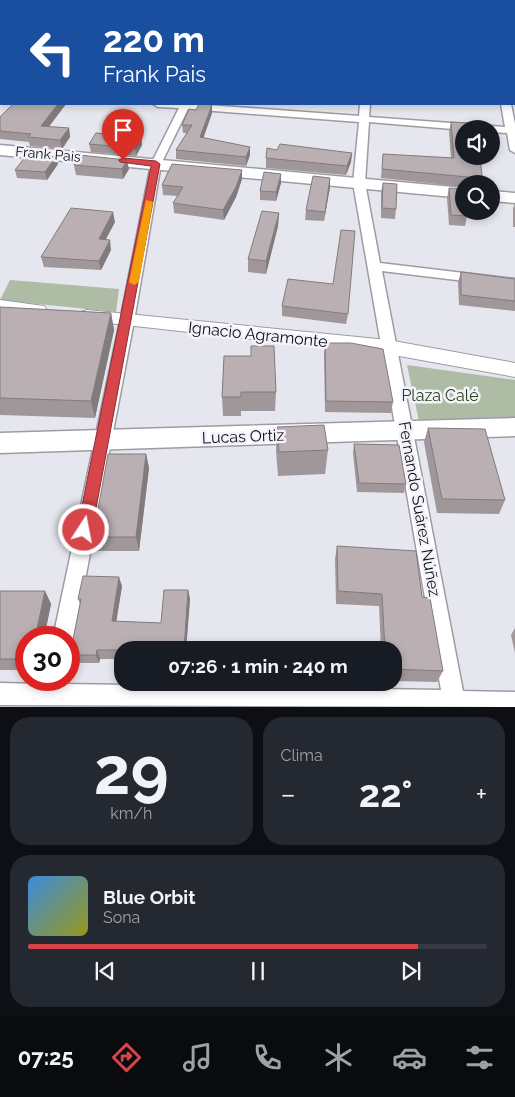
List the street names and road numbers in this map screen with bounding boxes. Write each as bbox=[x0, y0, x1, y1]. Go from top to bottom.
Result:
street label: Frank Pais bbox=[15, 143, 82, 165]
street label: Ignacio Agramonte bbox=[187, 318, 329, 351]
street label: Fernando Suárez Núñez bbox=[395, 420, 444, 598]
street label: Lucas Ortiz bbox=[202, 426, 285, 447]

